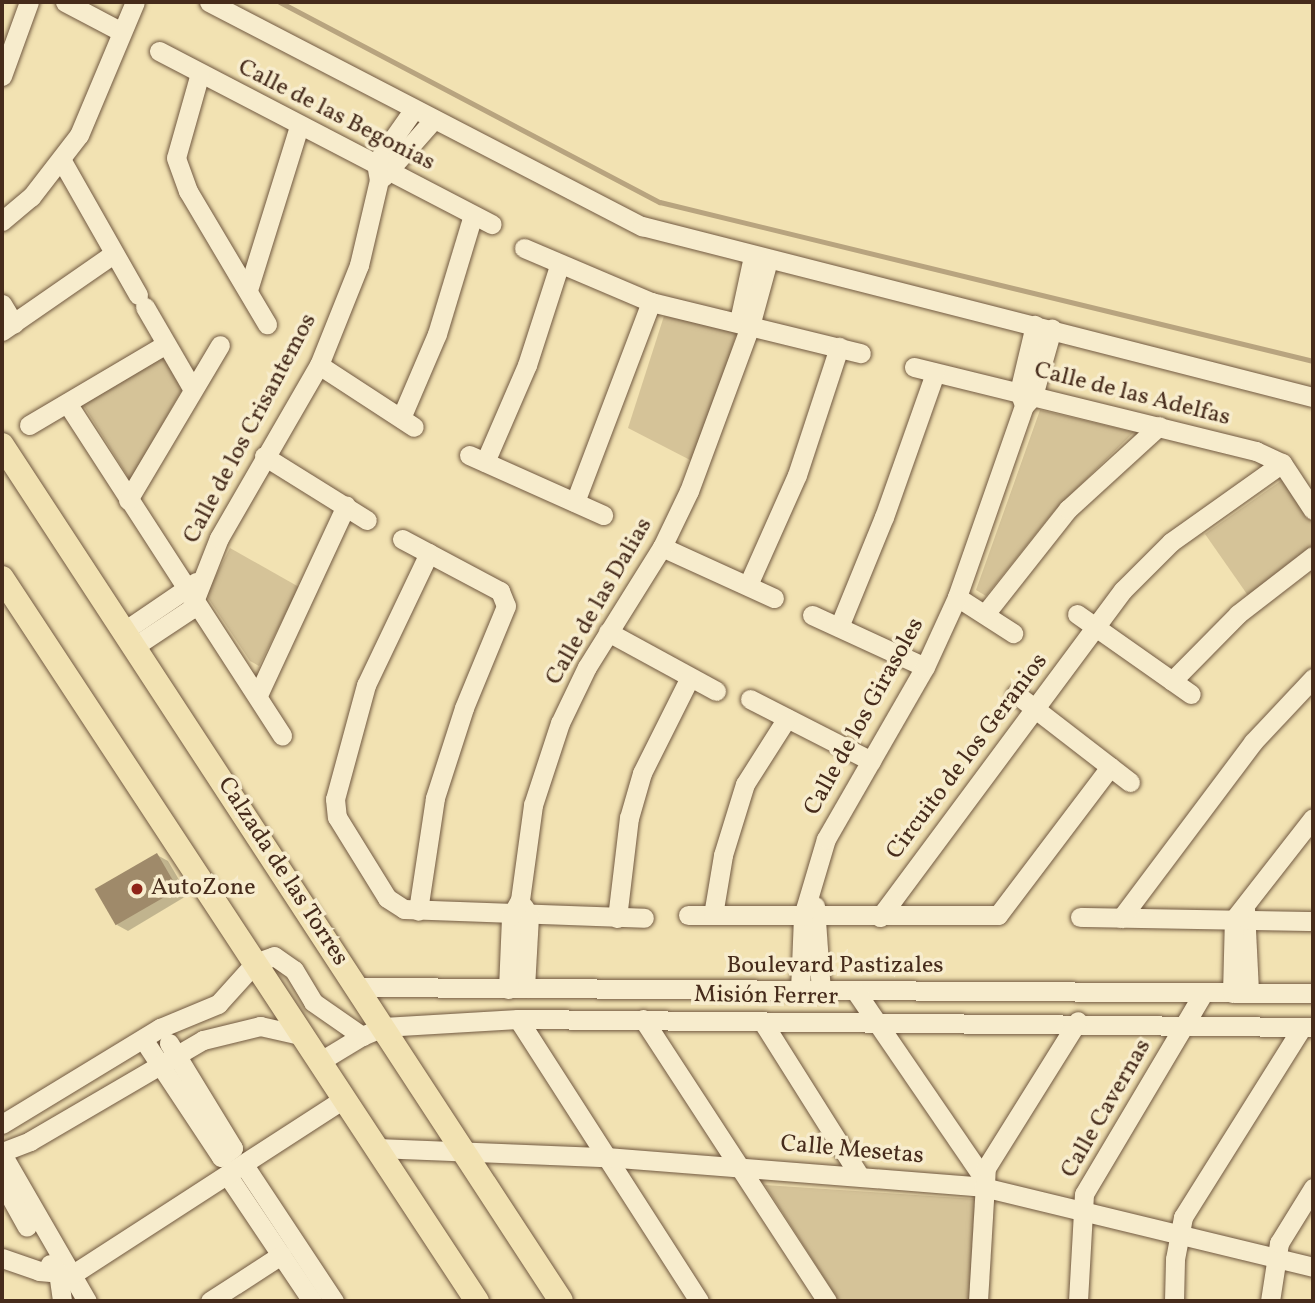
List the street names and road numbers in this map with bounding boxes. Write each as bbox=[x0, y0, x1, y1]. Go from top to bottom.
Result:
street label: Calle de las Begonias bbox=[233, 54, 439, 178]
street label: Calle de los Crisantemos bbox=[178, 309, 324, 549]
street label: Calle de las Adelfas bbox=[1031, 357, 1233, 433]
street label: Calle de las Dalias bbox=[540, 513, 660, 691]
street label: Calle de los Girasoles bbox=[799, 613, 931, 821]
street label: Circuito de los Geranios bbox=[881, 648, 1055, 866]
street label: Calzada de las Torres bbox=[210, 772, 354, 972]
street label: Boulevard Pastizales bbox=[726, 953, 944, 981]
street label: Misión Ferrer bbox=[694, 981, 838, 1013]
street label: Calle Cavernas bbox=[1056, 1034, 1158, 1184]
street label: Calle Mesetas bbox=[779, 1130, 925, 1172]

